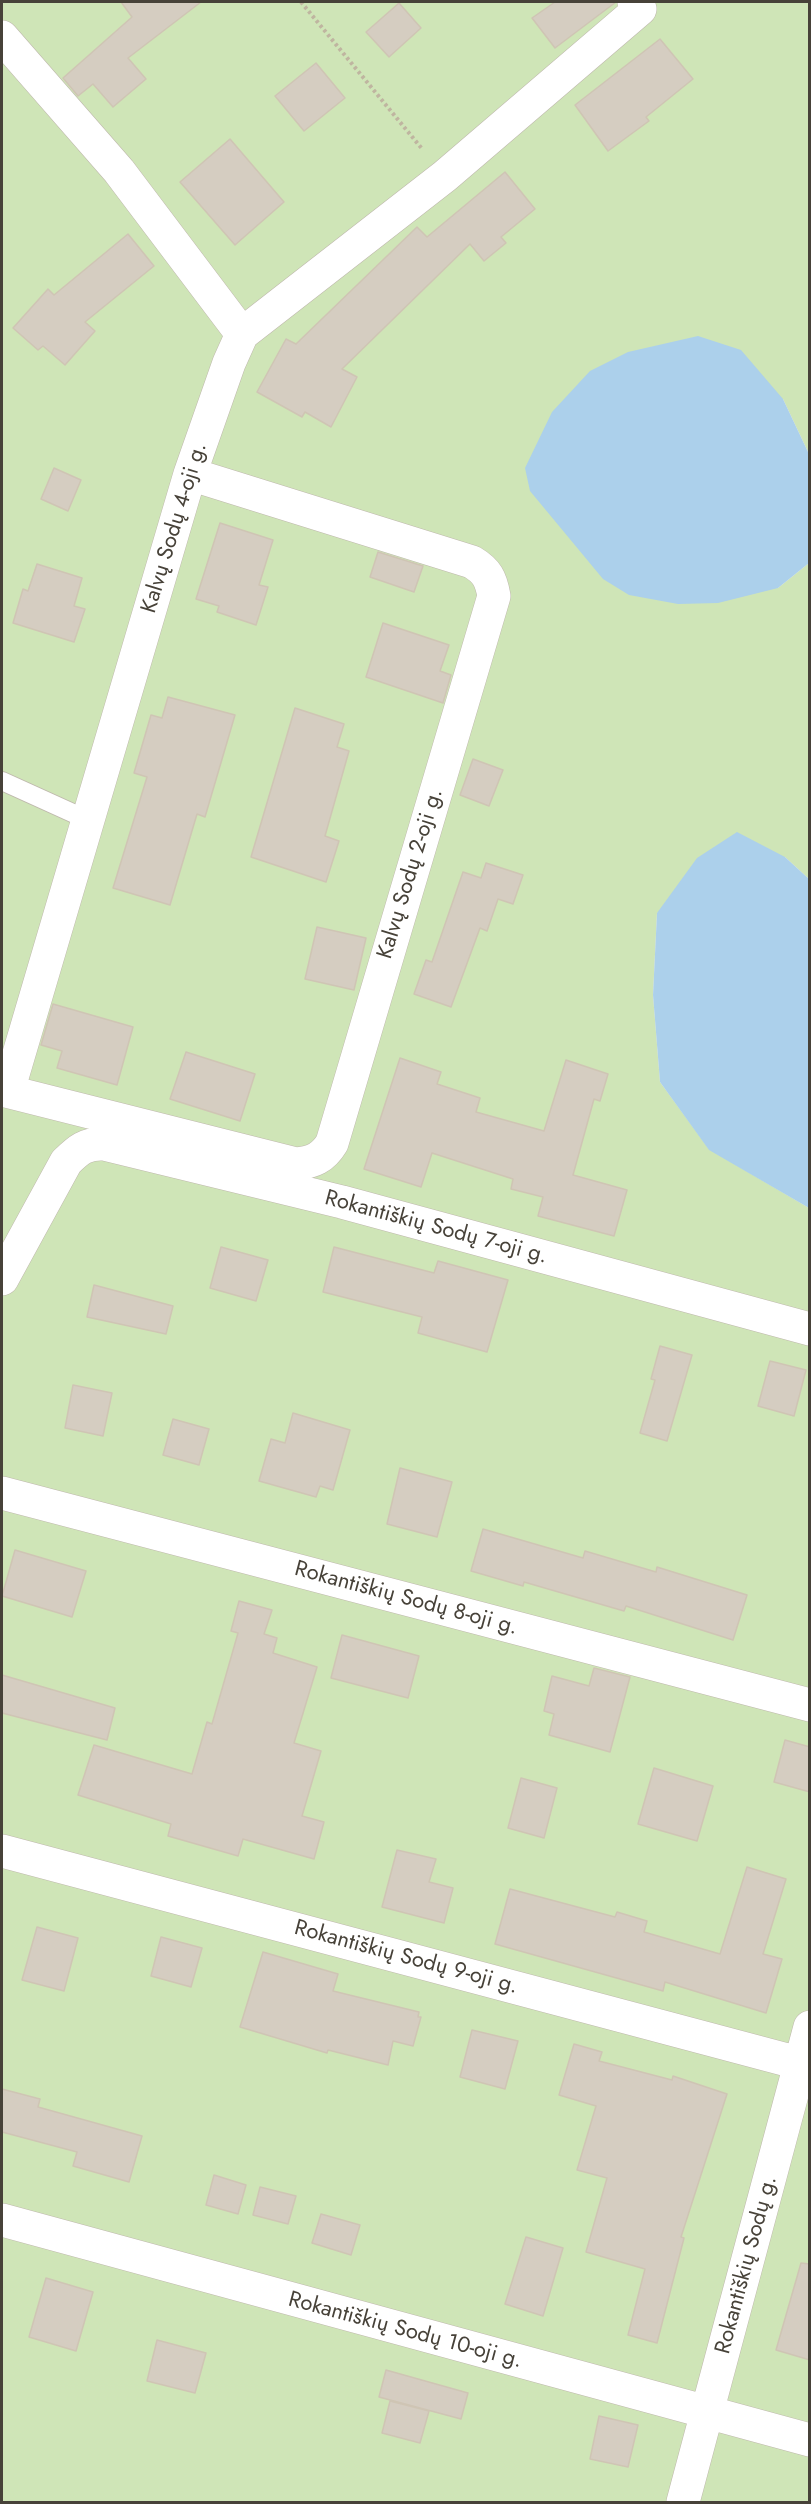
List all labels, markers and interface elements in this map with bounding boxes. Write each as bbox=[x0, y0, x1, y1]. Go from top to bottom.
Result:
street label: Kalvų Sodų 4-oji g. bbox=[136, 439, 214, 617]
street label: Kalvų Sodų 2-oji g. bbox=[373, 786, 449, 962]
street label: Rokantiškių Sodų 7-oji g. bbox=[322, 1186, 550, 1270]
street label: Rokantiškių Sodų 8-oji g. bbox=[292, 1556, 520, 1642]
street label: Rokantiškių Sodų 9-oji g. bbox=[291, 1915, 521, 2001]
street label: Rokantiškių Sodų g. bbox=[711, 2173, 783, 2357]
street label: Rokantiškių Sodų 10-oji g. bbox=[285, 2287, 525, 2375]

